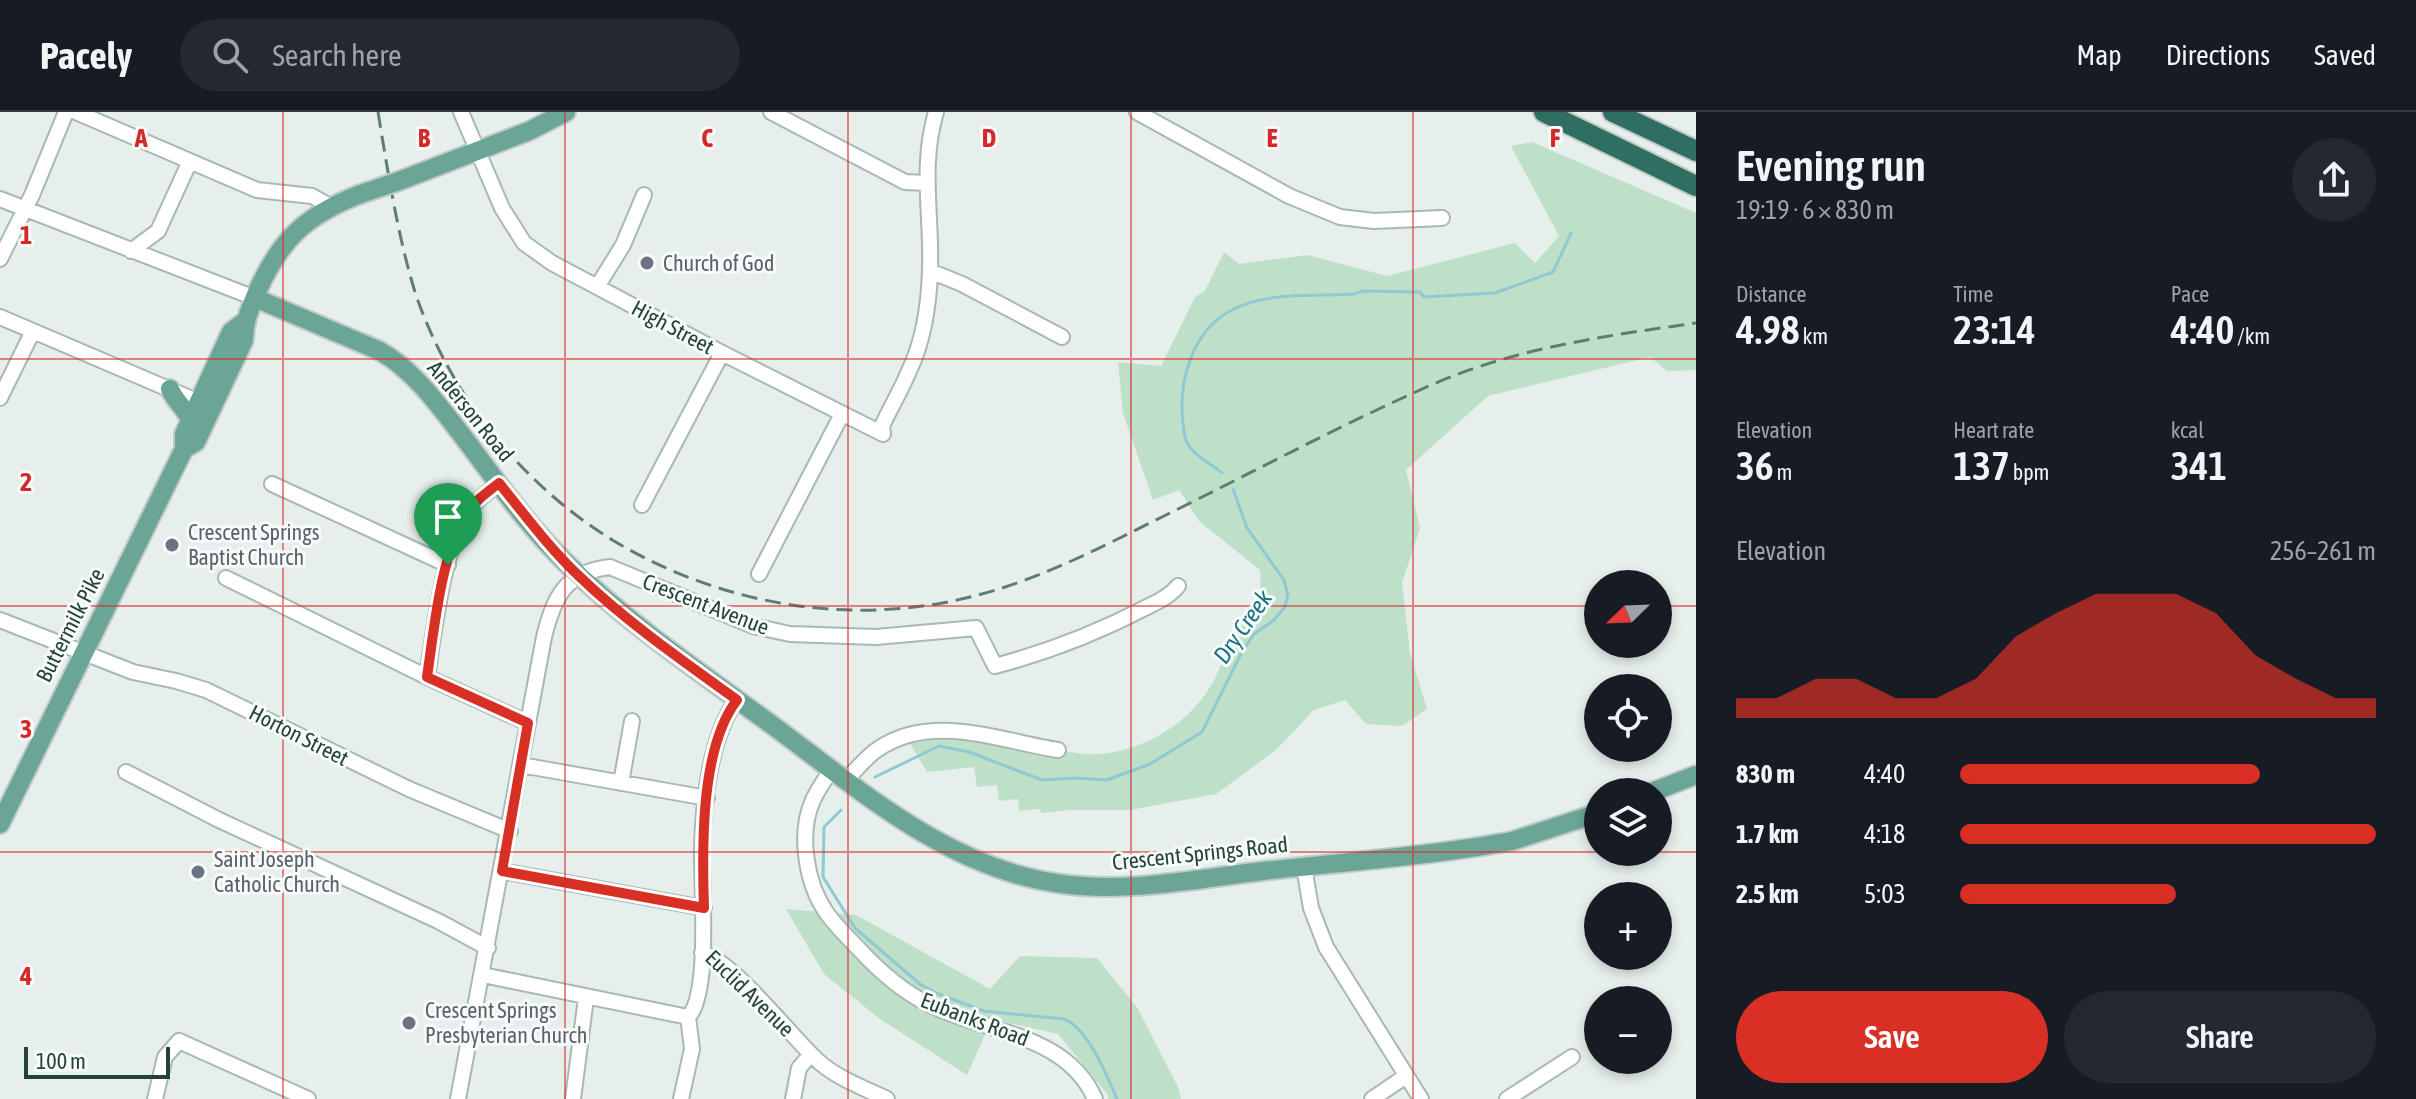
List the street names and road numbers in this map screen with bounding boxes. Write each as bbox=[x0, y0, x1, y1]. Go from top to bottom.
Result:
street label: High Street bbox=[627, 295, 719, 359]
street label: Anderson Road bbox=[422, 355, 520, 467]
street label: Buttermilk Pike bbox=[30, 564, 110, 686]
street label: Crescent Avenue bbox=[639, 568, 773, 640]
street label: Horton Street bbox=[245, 699, 353, 771]
street label: Crescent Springs Road bbox=[1111, 831, 1289, 875]
street label: Euclid Avenue bbox=[700, 944, 800, 1042]
street label: Eubanks Road bbox=[917, 986, 1033, 1052]

